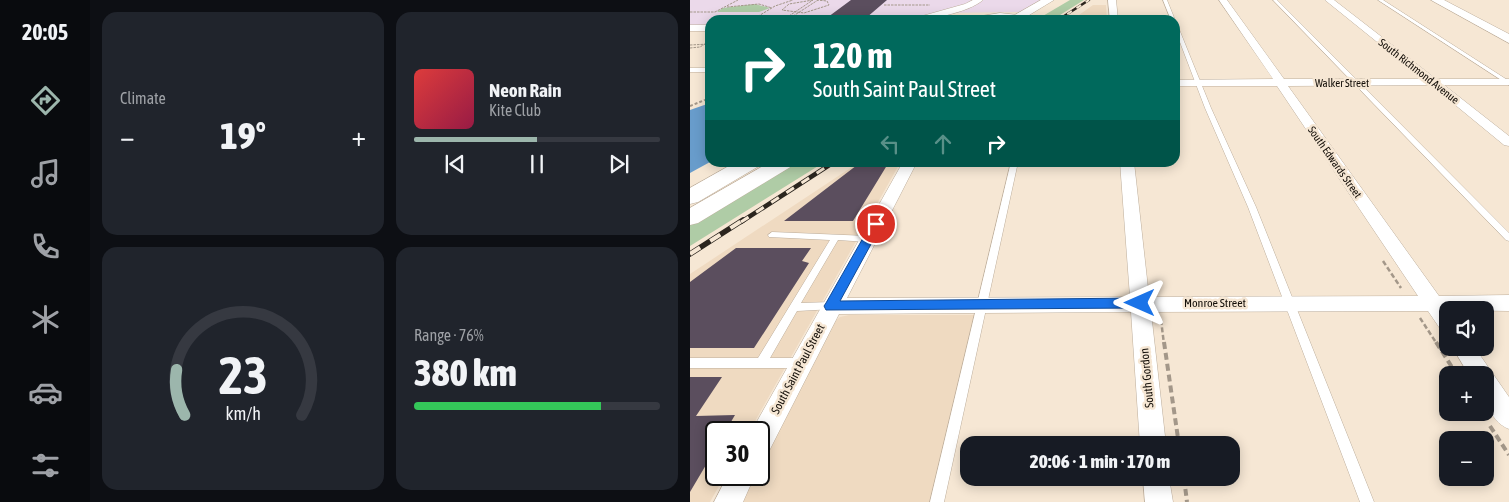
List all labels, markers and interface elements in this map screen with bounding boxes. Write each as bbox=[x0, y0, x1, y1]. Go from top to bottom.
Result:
text: 20:05 bbox=[22, 19, 68, 45]
icon: right bbox=[730, 35, 795, 100]
text: 120 m bbox=[813, 35, 892, 75]
street label: South Richmond Avenue bbox=[1377, 36, 1461, 106]
text: South Saint Paul Street bbox=[813, 76, 996, 102]
street label: Walker Street bbox=[1315, 77, 1369, 89]
text: Neon Rain bbox=[489, 79, 561, 101]
icon: directions bbox=[28, 83, 63, 118]
text: Climate bbox=[120, 89, 166, 107]
text: Kite Club bbox=[489, 101, 541, 119]
text: 19° bbox=[220, 114, 266, 157]
text: − bbox=[120, 120, 135, 152]
text: + bbox=[351, 120, 366, 152]
street label: South Edwards Street bbox=[1306, 124, 1364, 200]
icon: left bbox=[876, 130, 904, 158]
icon: ahead bbox=[929, 130, 957, 158]
icon: right bbox=[982, 130, 1010, 158]
icon: previous bbox=[441, 150, 469, 178]
icon: pause bbox=[523, 150, 551, 178]
icon: next bbox=[605, 150, 633, 178]
icon: music bbox=[28, 156, 63, 191]
pin bbox=[855, 203, 897, 245]
icon: arrive bbox=[862, 210, 890, 238]
icon: phone bbox=[28, 229, 63, 264]
position arrow bbox=[1113, 276, 1165, 328]
street label: Monroe Street bbox=[1184, 296, 1247, 310]
map controls bbox=[1439, 301, 1494, 486]
button: sound bbox=[1439, 301, 1494, 356]
icon: climate bbox=[28, 302, 63, 337]
street label: South Saint Paul Street bbox=[768, 321, 828, 416]
text: Range · 76% bbox=[414, 326, 484, 344]
text: 23 bbox=[219, 345, 267, 405]
street label: South Gordon bbox=[1137, 347, 1157, 409]
text: 380 km bbox=[414, 351, 517, 394]
button: + bbox=[1439, 366, 1494, 421]
icon: car bbox=[28, 375, 63, 410]
text: km/h bbox=[225, 403, 261, 424]
speed limit sign: 30 bbox=[705, 421, 770, 486]
button: − bbox=[1439, 431, 1494, 486]
icon: filters bbox=[28, 448, 63, 483]
text: 20:06 · 1 min · 170 m bbox=[1030, 450, 1170, 472]

